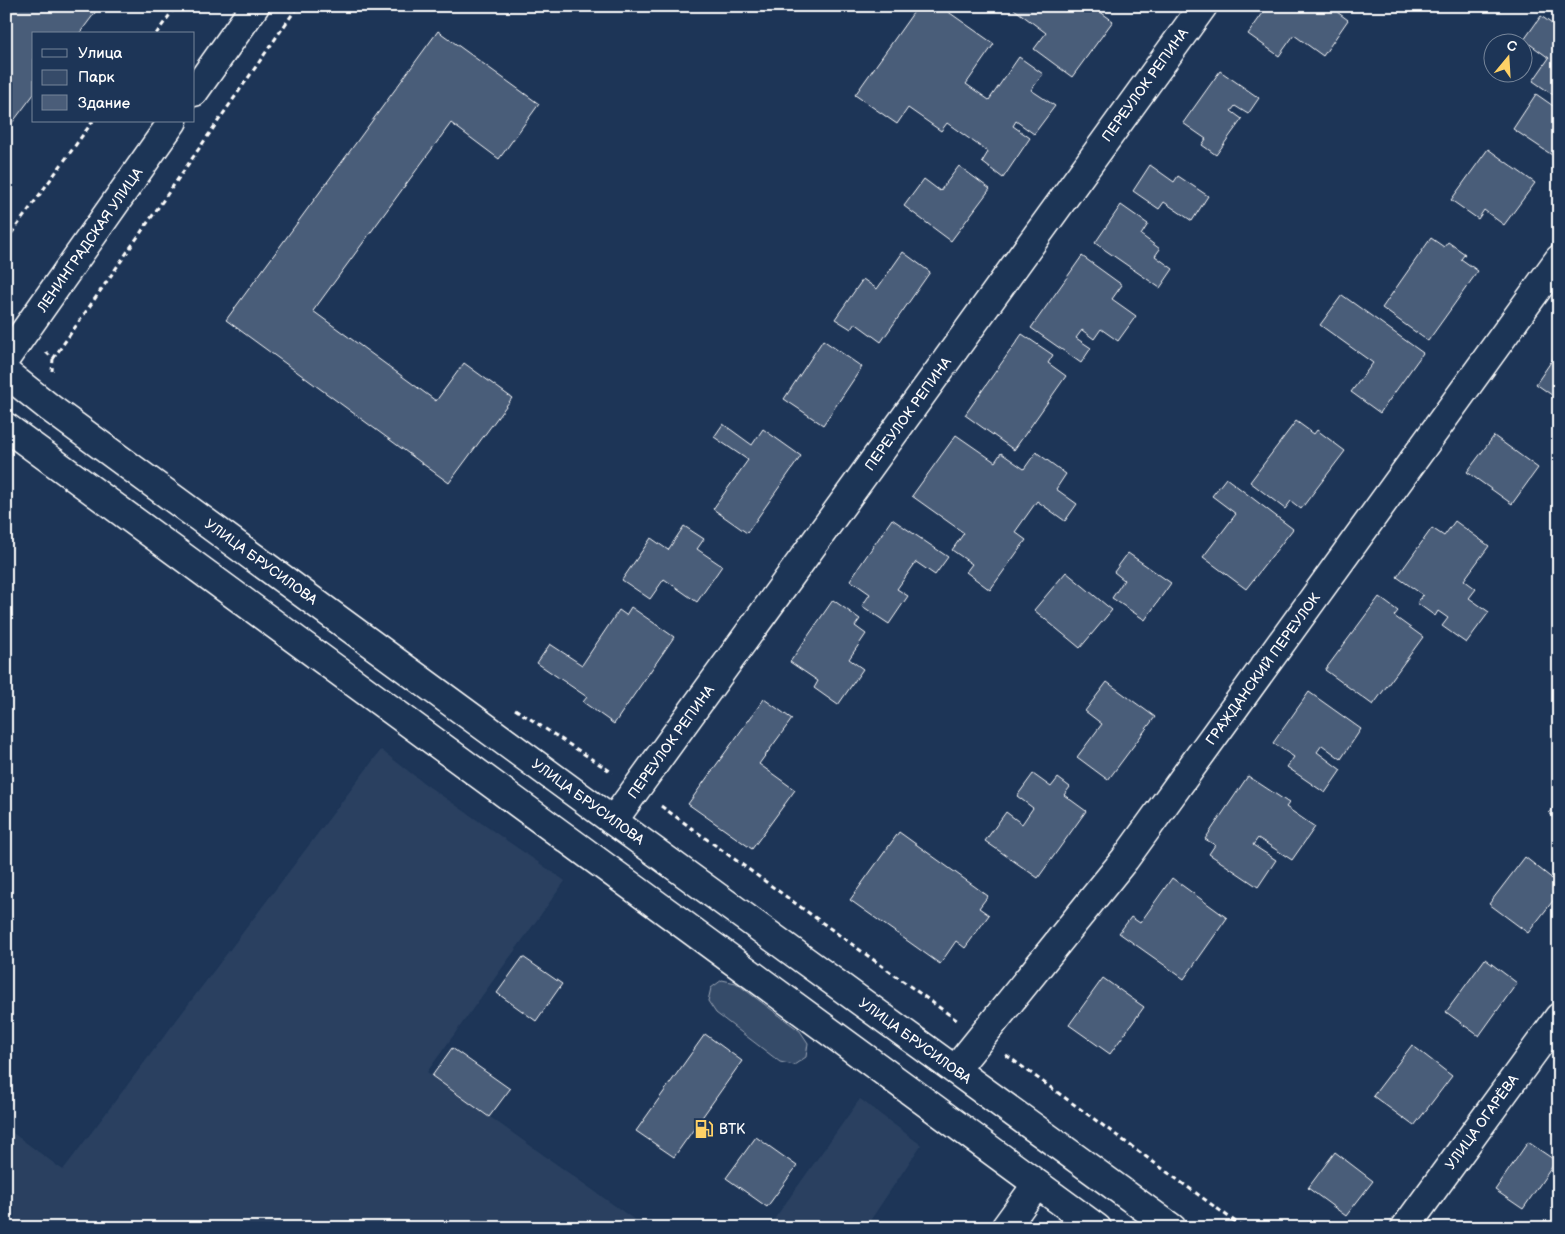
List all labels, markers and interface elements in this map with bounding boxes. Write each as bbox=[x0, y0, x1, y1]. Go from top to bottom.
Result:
street label: ПЕРЕУЛОК РЕПИНА bbox=[1098, 25, 1192, 145]
legend bbox=[32, 32, 195, 122]
north arrow bbox=[1482, 32, 1532, 82]
text: С bbox=[1505, 37, 1519, 56]
text: Улица bbox=[78, 44, 123, 63]
text: Парк bbox=[78, 68, 115, 87]
text: Здание bbox=[78, 94, 130, 113]
street label: ЛЕНИНГРАДСКАЯ УЛИЦА bbox=[33, 164, 147, 316]
street label: ПЕРЕУЛОК РЕПИНА bbox=[861, 354, 955, 474]
street label: УЛИЦА БРУСИЛОВА bbox=[201, 515, 321, 609]
street label: ГРАЖДАНСКИЙ ПЕРЕУЛОК bbox=[1202, 589, 1324, 748]
street label: ПЕРЕУЛОК РЕПИНА bbox=[624, 682, 718, 802]
street label: УЛИЦА БРУСИЛОВА bbox=[528, 755, 648, 849]
street label: УЛИЦА БРУСИЛОВА bbox=[855, 994, 975, 1088]
street label: УЛИЦА ОГАРЁВА bbox=[1441, 1070, 1522, 1173]
fuel station icon: ВТК bbox=[693, 1118, 715, 1140]
place label: ВТК bbox=[719, 1121, 746, 1138]

